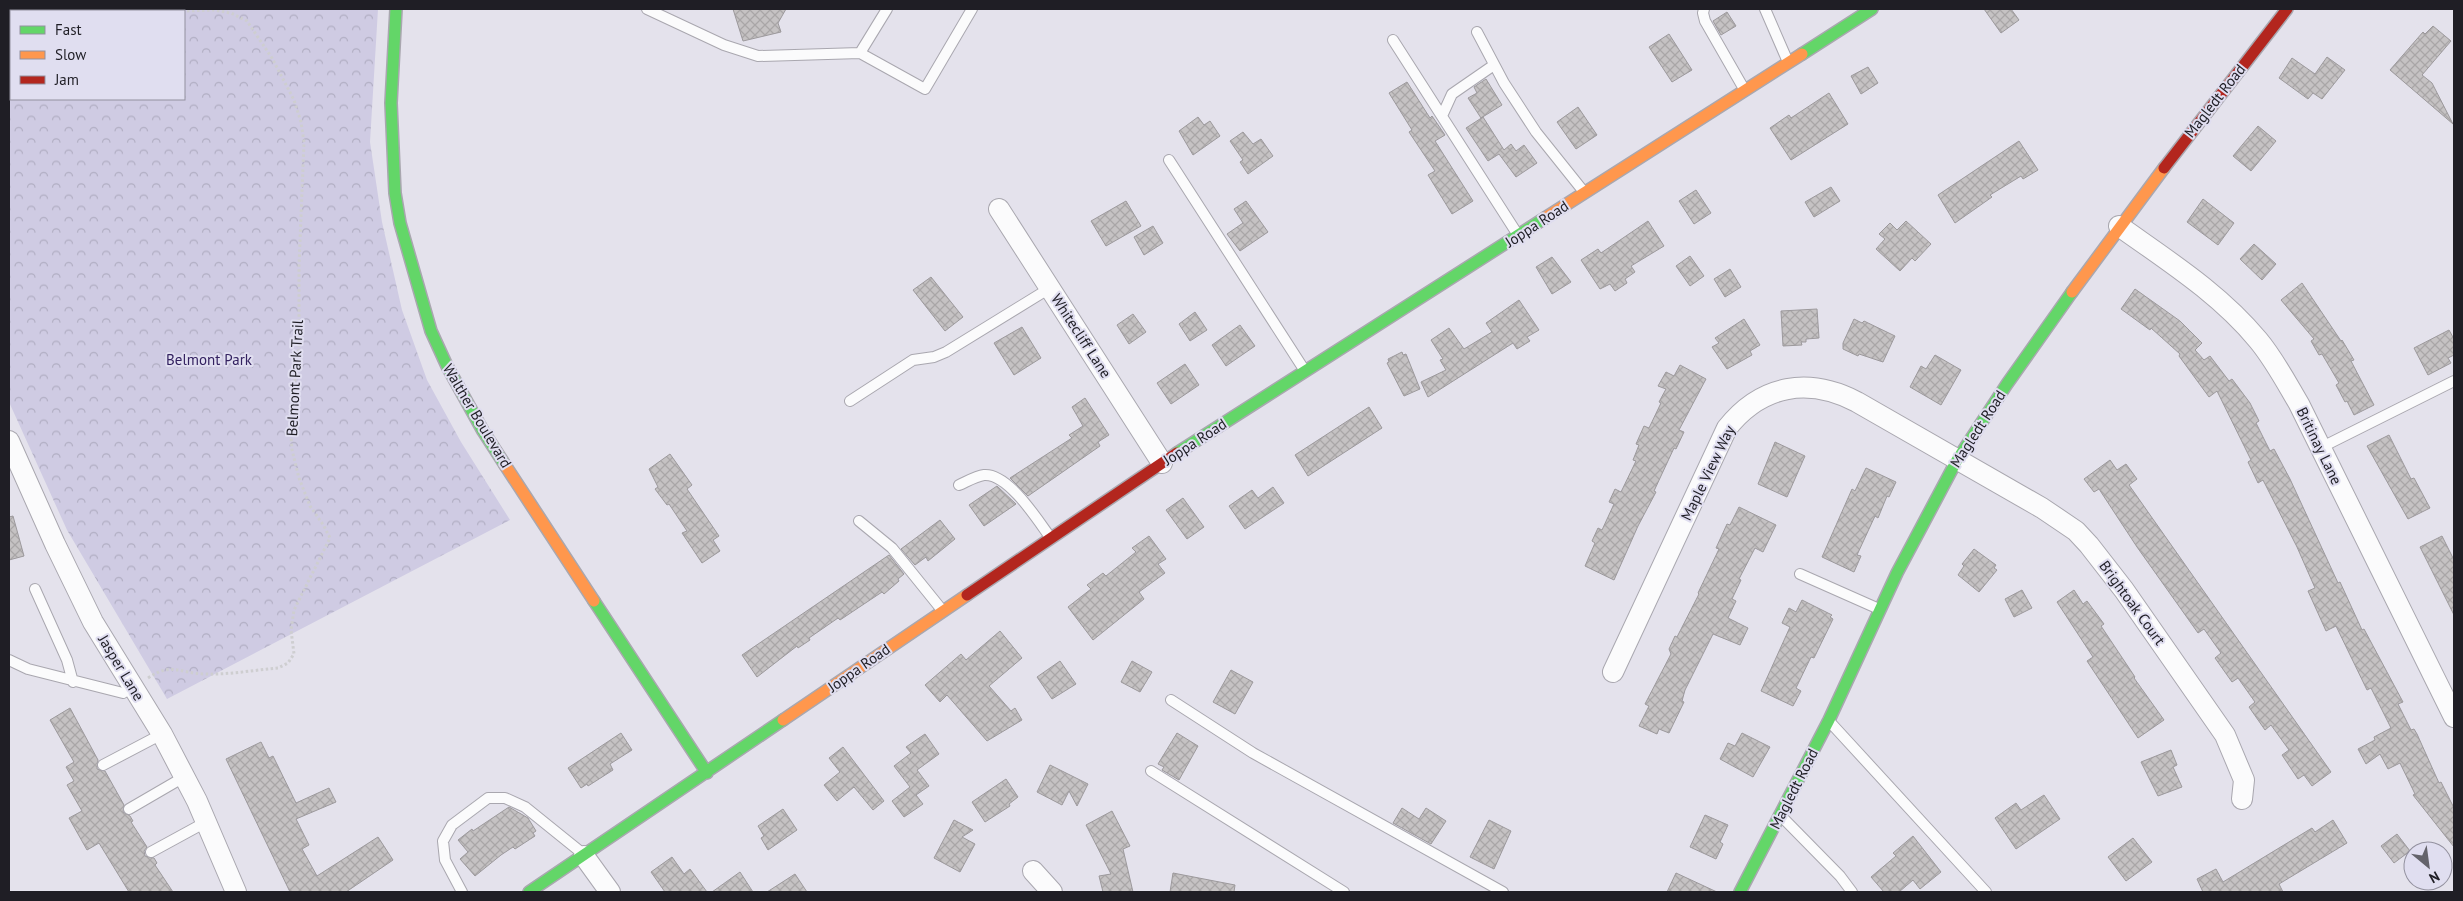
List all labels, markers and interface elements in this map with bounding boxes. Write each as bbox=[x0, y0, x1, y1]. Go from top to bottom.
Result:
legend bbox=[10, 10, 185, 100]
text: Fast bbox=[55, 20, 82, 39]
text: Slow bbox=[55, 45, 86, 64]
street label: Magledt Road bbox=[2180, 60, 2249, 141]
text: Jam bbox=[54, 70, 79, 89]
street label: Joppa Road bbox=[1501, 196, 1572, 252]
street label: Whitecliff Lane bbox=[1047, 290, 1116, 381]
street label: Belmont Park Trail bbox=[282, 319, 307, 437]
park label: Belmont Park bbox=[166, 350, 253, 369]
street label: Walther Boulevard bbox=[439, 360, 516, 471]
street label: Magledt Road bbox=[1946, 387, 2010, 471]
street label: Britinay Lane bbox=[2293, 404, 2346, 488]
street label: Joppa Road bbox=[1159, 414, 1230, 470]
street label: Maple View Way bbox=[1676, 422, 1739, 524]
street label: Brightoak Court bbox=[2095, 557, 2170, 649]
street label: Jasper Lane bbox=[94, 630, 149, 704]
street label: Joppa Road bbox=[823, 639, 894, 697]
street label: Magledt Road bbox=[1765, 745, 1822, 832]
north arrow bbox=[2403, 841, 2453, 891]
text: N bbox=[2426, 867, 2443, 887]

